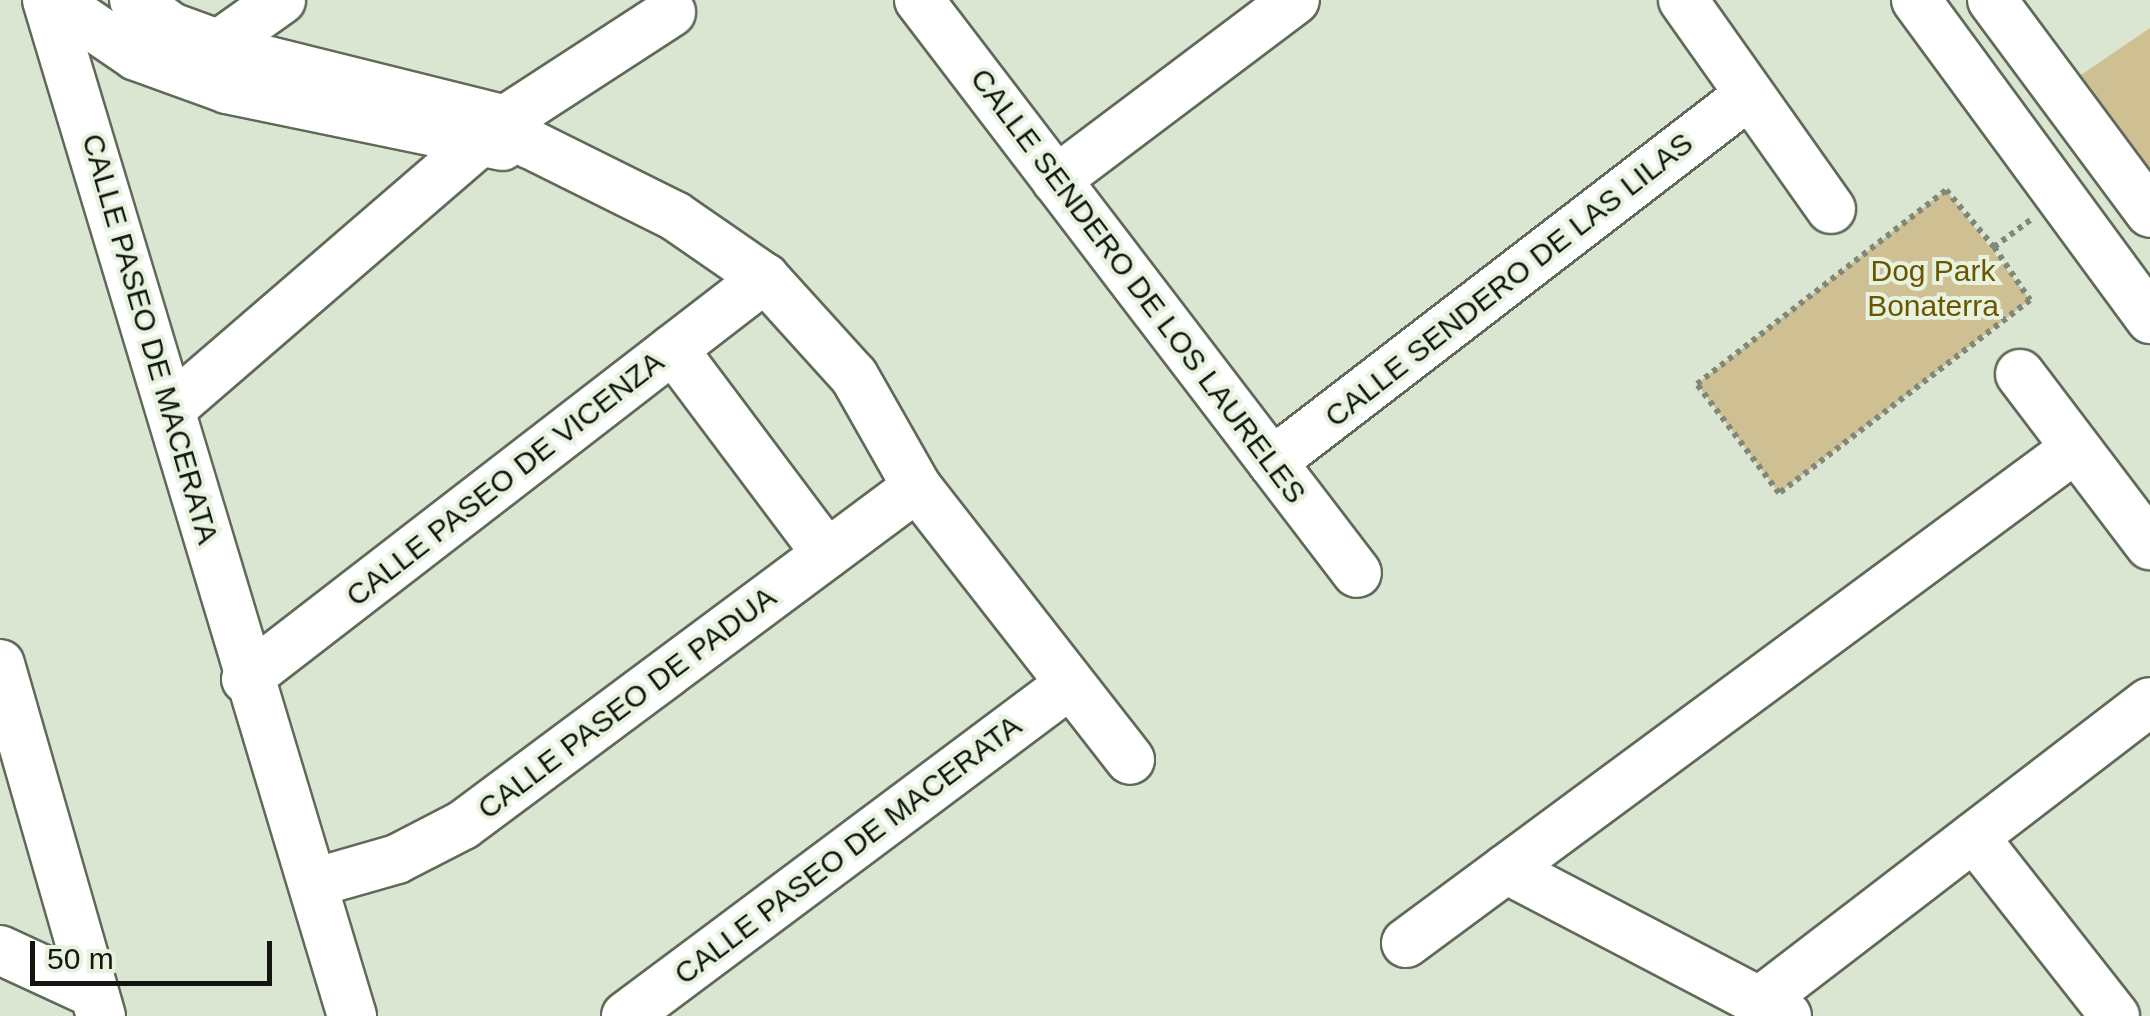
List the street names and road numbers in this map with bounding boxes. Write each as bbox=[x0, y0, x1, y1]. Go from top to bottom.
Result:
street label: CALLE SENDERO DE LOS LAURELES bbox=[963, 61, 1313, 511]
street label: CALLE SENDERO DE LAS LILAS bbox=[1318, 125, 1700, 435]
street label: CALLE PASEO DE MACERATA bbox=[74, 130, 226, 548]
street label: CALLE PASEO DE VICENZA bbox=[339, 344, 671, 614]
street label: CALLE PASEO DE PADUA bbox=[471, 579, 783, 827]
street label: CALLE PASEO DE MACERATA bbox=[667, 708, 1029, 992]

